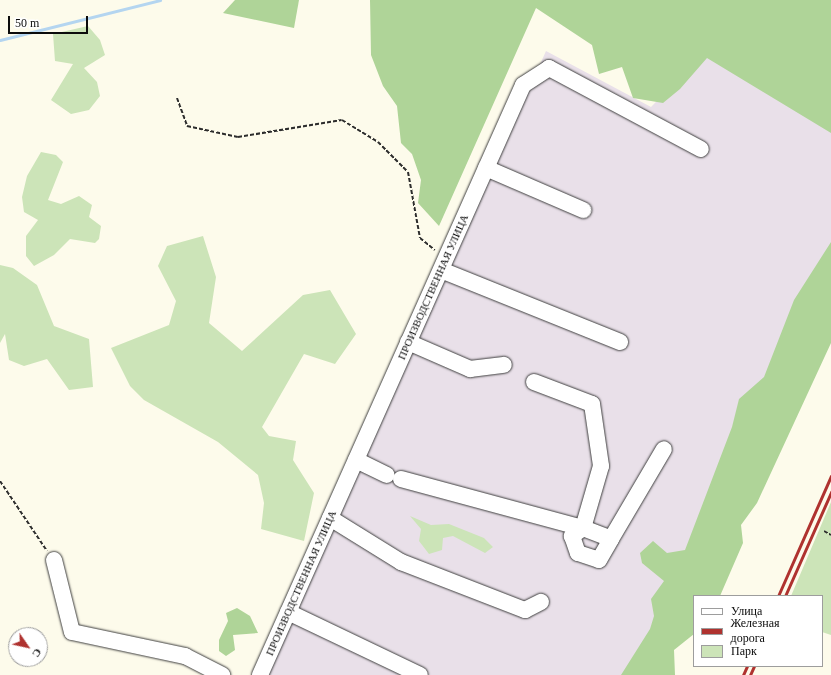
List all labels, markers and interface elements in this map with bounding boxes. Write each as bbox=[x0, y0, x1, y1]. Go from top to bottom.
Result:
scale bar bbox=[10, 8, 90, 34]
text: 50 m bbox=[15, 16, 39, 30]
street label: ПРОИЗВОДСТВЕННАЯ УЛИЦА bbox=[395, 212, 471, 362]
street label: ПРОИЗВОДСТВЕННАЯ УЛИЦА bbox=[263, 508, 339, 658]
legend bbox=[693, 595, 823, 667]
text: Улица bbox=[731, 604, 762, 618]
text: Железная дорога bbox=[731, 616, 780, 645]
north arrow bbox=[8, 627, 48, 667]
text: Парк bbox=[731, 644, 757, 658]
text: С bbox=[30, 646, 44, 660]

